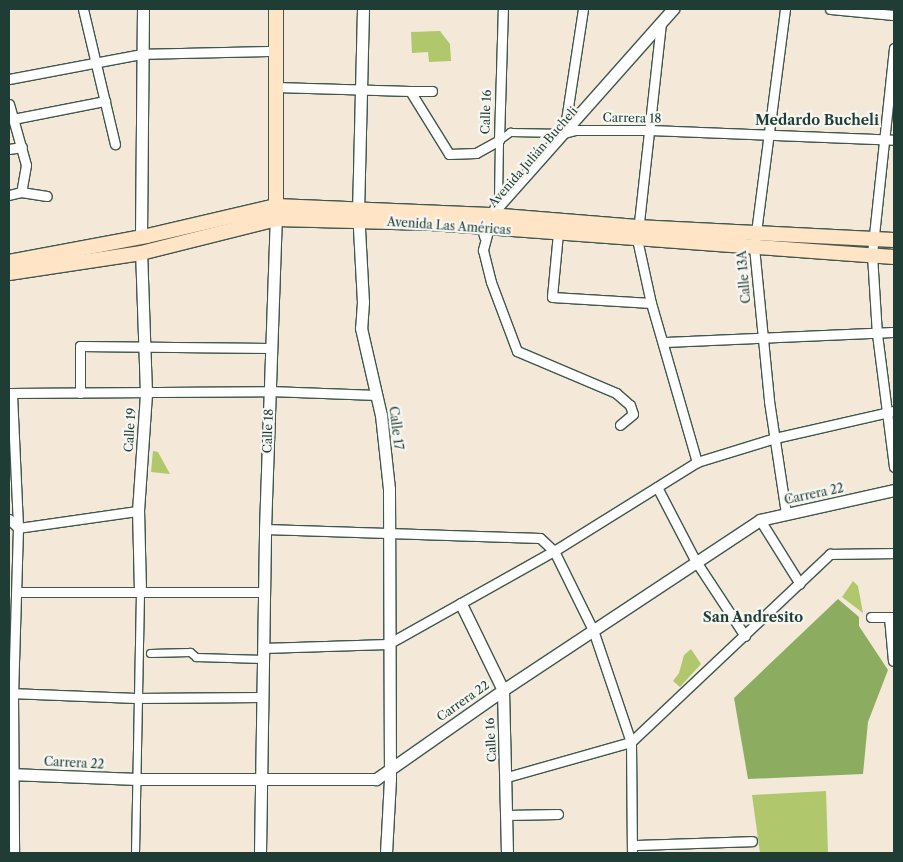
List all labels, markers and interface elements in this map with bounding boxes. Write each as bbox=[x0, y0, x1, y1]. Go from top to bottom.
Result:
street label: Calle 16 bbox=[478, 89, 494, 135]
street label: Avenida Julián Bucheli bbox=[485, 104, 581, 210]
street label: Carrera 18 bbox=[602, 110, 662, 126]
district label: Medardo Bucheli bbox=[755, 112, 879, 128]
street label: Avenida Las Américas bbox=[386, 214, 512, 238]
street label: Calle 13A bbox=[735, 250, 753, 304]
street label: Calle 17 bbox=[386, 405, 406, 451]
street label: Calle 19 bbox=[121, 407, 139, 453]
street label: Calle 18 bbox=[260, 408, 276, 454]
street label: Carrera 22 bbox=[783, 481, 845, 507]
district label: San Andresito bbox=[703, 609, 803, 625]
street label: Carrera 22 bbox=[434, 678, 492, 724]
street label: Calle 16 bbox=[483, 717, 499, 763]
street label: Carrera 22 bbox=[43, 754, 105, 772]

